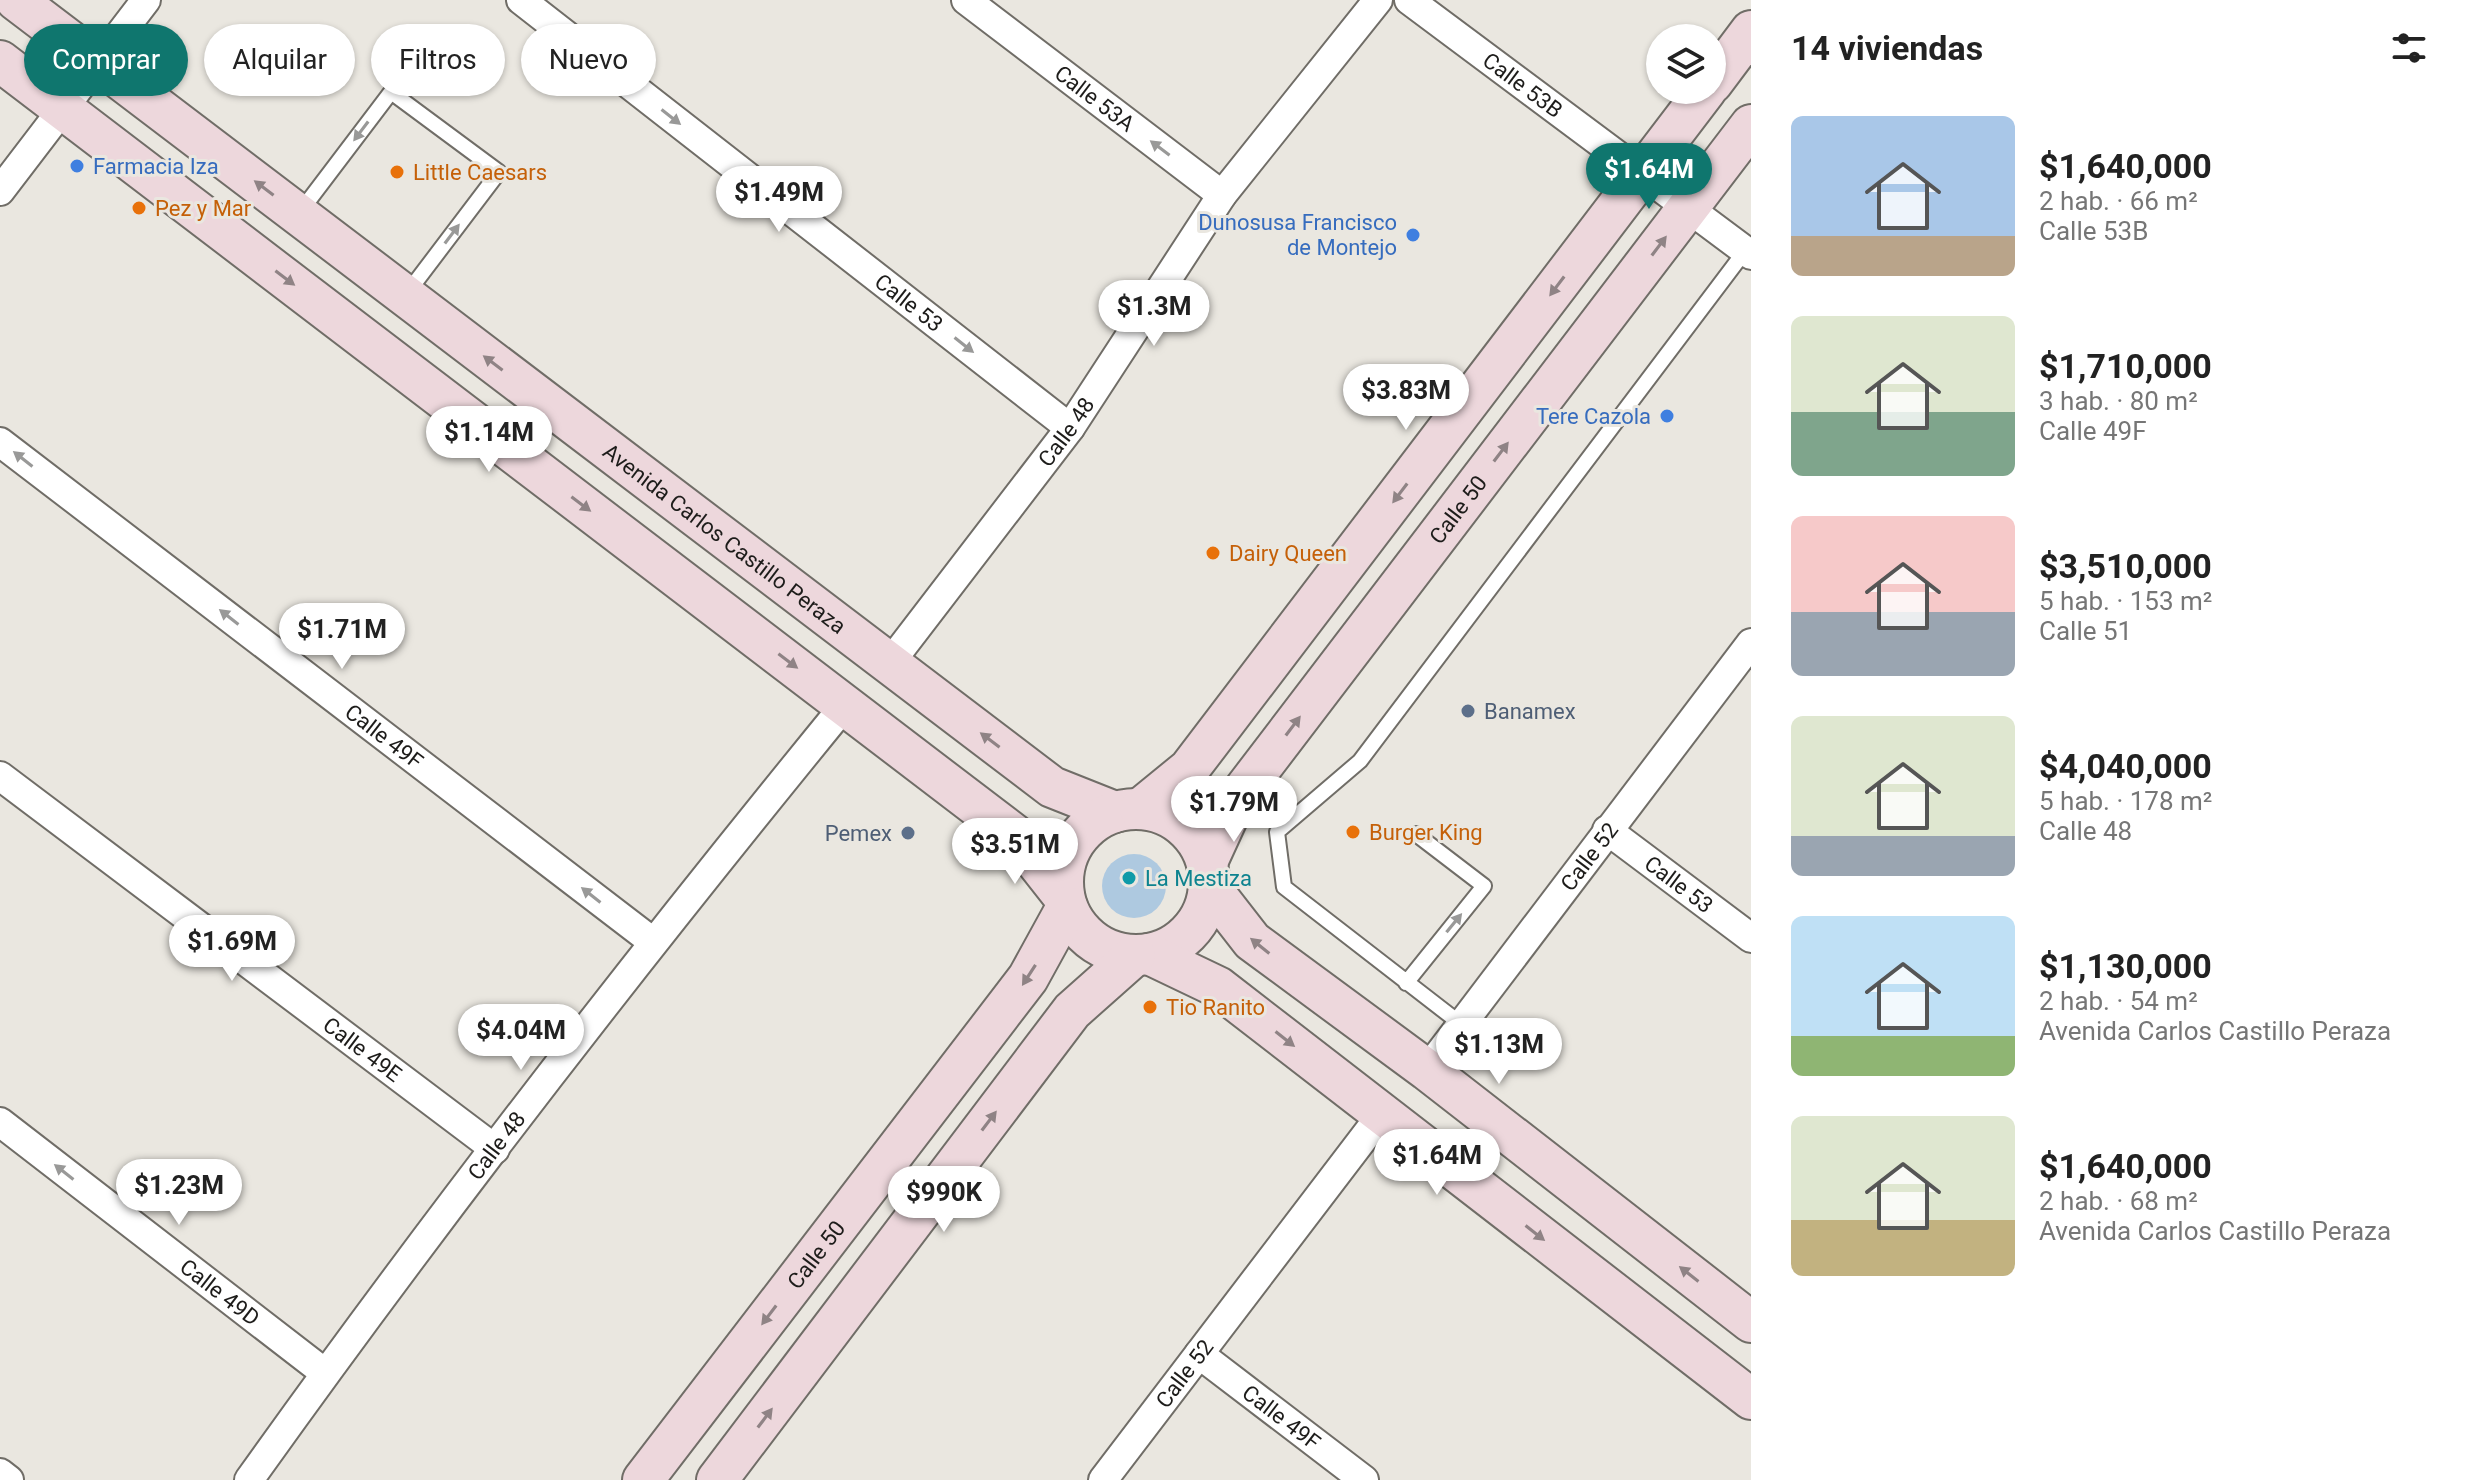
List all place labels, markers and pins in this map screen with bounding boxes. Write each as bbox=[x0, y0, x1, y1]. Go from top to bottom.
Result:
pin: $1.64M bbox=[1584, 143, 1714, 211]
place label: Farmacia Iza bbox=[93, 154, 219, 179]
marker: Farmacia Iza bbox=[68, 157, 86, 175]
place label: Little Caesars bbox=[413, 160, 547, 185]
marker: Little Caesars bbox=[388, 163, 406, 181]
pin: $1.49M bbox=[714, 166, 844, 234]
place label: Pez y Mar bbox=[155, 196, 252, 221]
marker: Pez y Mar bbox=[130, 199, 148, 217]
place label: Dunosusa Francisco de Montejo bbox=[1198, 210, 1397, 260]
marker: Dunosusa Francisco de Montejo bbox=[1404, 226, 1422, 244]
pin: $1.3M bbox=[1098, 280, 1210, 348]
pin: $3.83M bbox=[1341, 364, 1471, 432]
place label: Tere Cazola bbox=[1536, 404, 1651, 429]
pin: $1.14M bbox=[424, 406, 554, 474]
marker: Tere Cazola bbox=[1658, 407, 1676, 425]
place label: Dairy Queen bbox=[1229, 541, 1347, 566]
marker: Dairy Queen bbox=[1204, 544, 1222, 562]
pin: $1.71M bbox=[277, 603, 407, 671]
place label: Banamex bbox=[1484, 699, 1576, 724]
marker: Banamex bbox=[1459, 702, 1477, 720]
pin: $1.79M bbox=[1169, 776, 1299, 844]
pin: $3.51M bbox=[950, 818, 1080, 886]
place label: Burger King bbox=[1369, 820, 1483, 845]
place label: Pemex bbox=[825, 821, 892, 846]
marker: Burger King bbox=[1344, 823, 1362, 841]
marker: Pemex bbox=[899, 824, 917, 842]
place label: La Mestiza bbox=[1145, 866, 1252, 891]
marker: La Mestiza bbox=[1120, 869, 1138, 887]
pin: $1.69M bbox=[167, 915, 297, 983]
place label: Tio Ranito bbox=[1166, 995, 1265, 1020]
marker: Tio Ranito bbox=[1141, 998, 1159, 1016]
pin: $4.04M bbox=[456, 1004, 586, 1072]
pin: $1.13M bbox=[1434, 1018, 1564, 1086]
pin: $1.64M bbox=[1372, 1129, 1502, 1197]
pin: $1.23M bbox=[114, 1159, 244, 1227]
pin: $990K bbox=[888, 1166, 1000, 1234]

